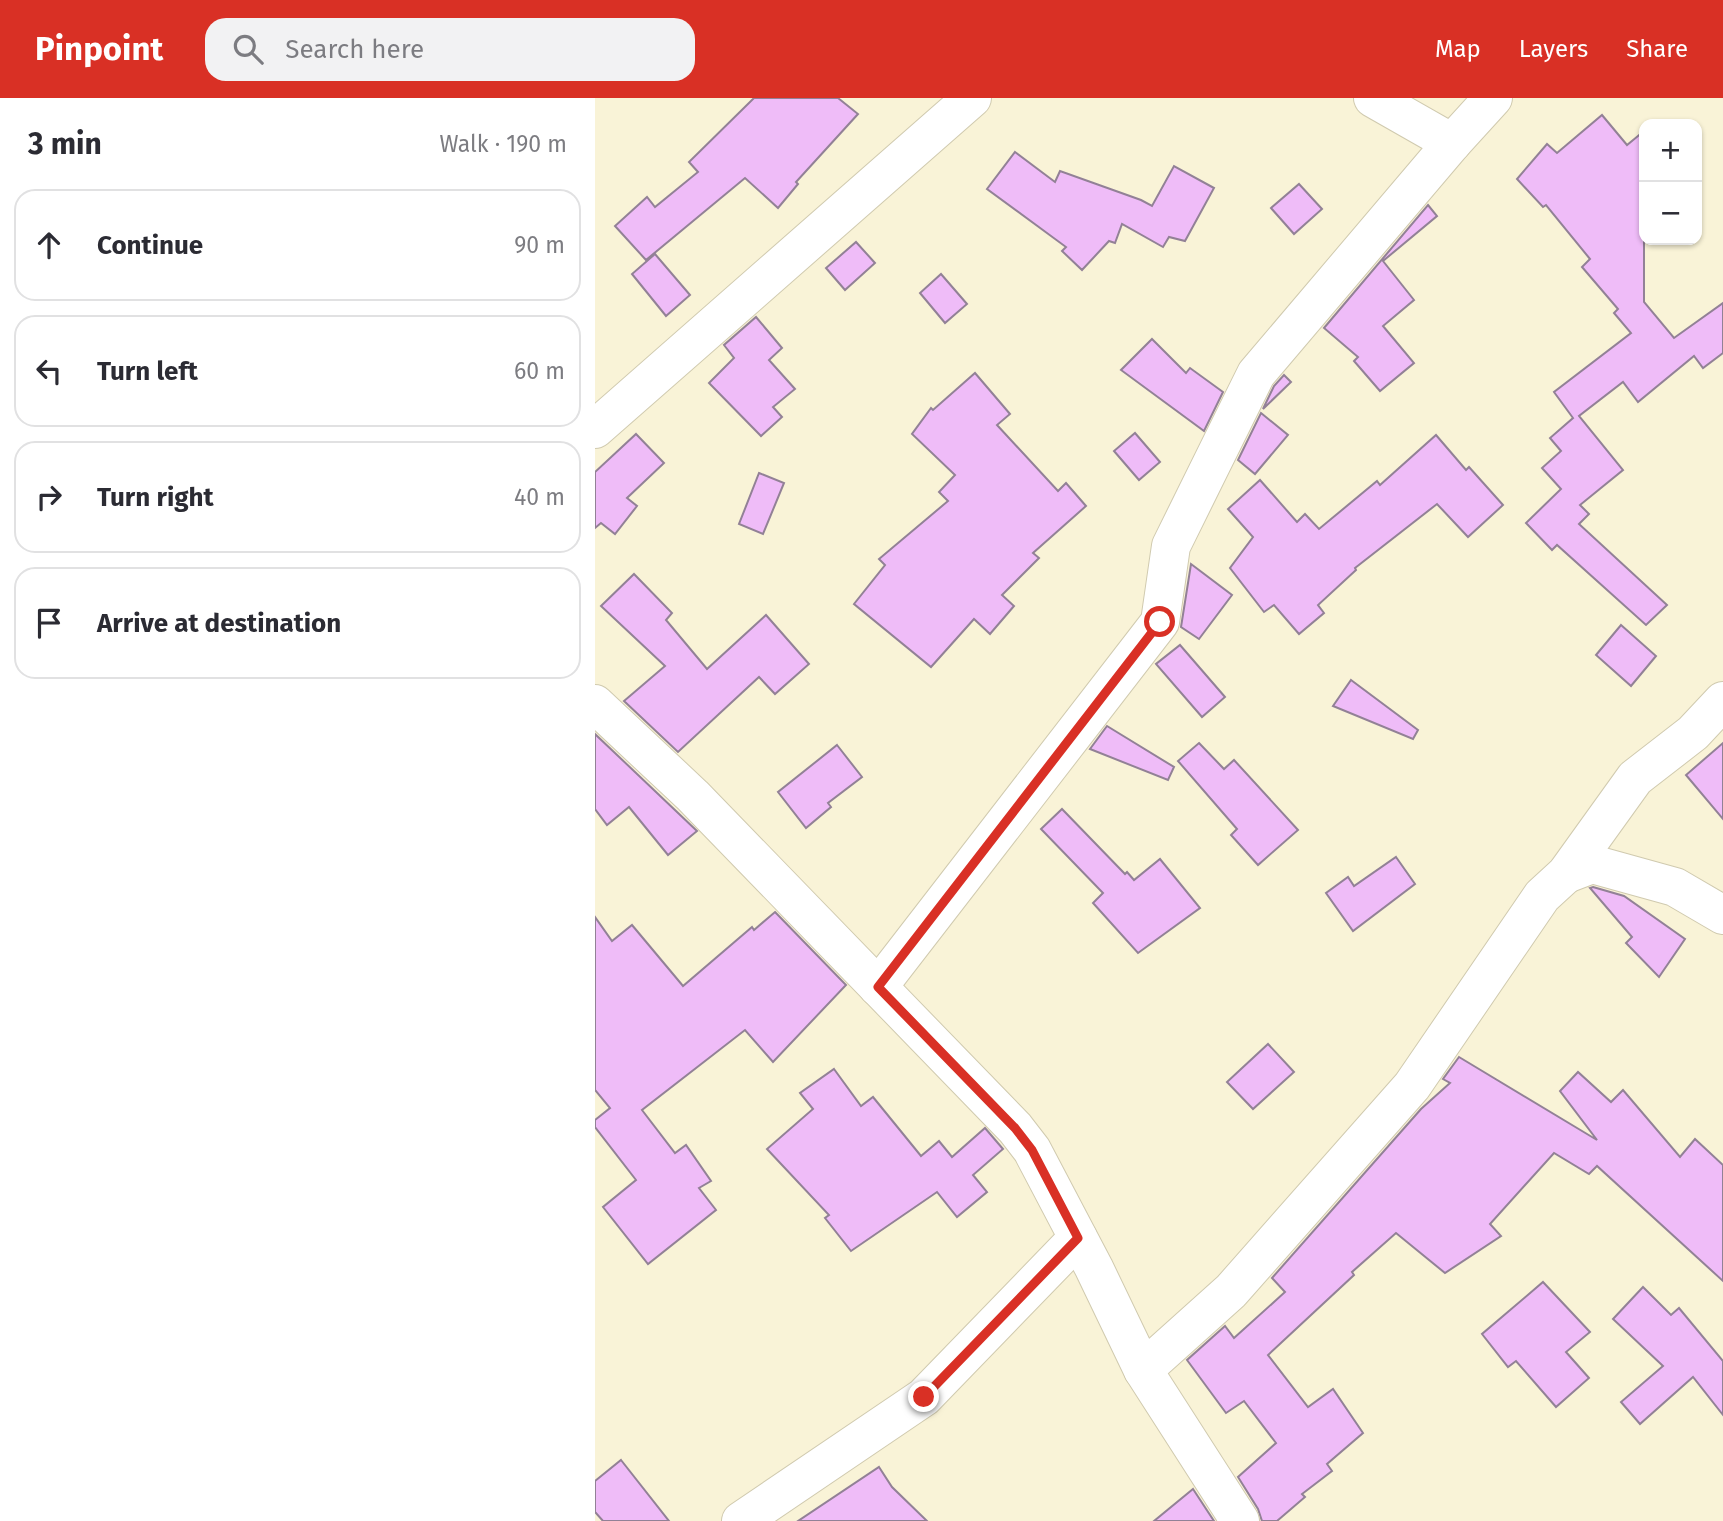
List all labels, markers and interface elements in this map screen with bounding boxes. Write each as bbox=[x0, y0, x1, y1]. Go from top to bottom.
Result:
search box bbox=[205, 18, 695, 81]
text: Pinpoint bbox=[35, 29, 163, 69]
icon: search bbox=[229, 30, 267, 68]
text: Search here bbox=[285, 34, 424, 65]
text: Map bbox=[1435, 35, 1481, 63]
text: Layers bbox=[1519, 35, 1588, 63]
text: Share bbox=[1626, 35, 1688, 63]
map controls bbox=[1639, 119, 1702, 245]
button: + bbox=[1639, 119, 1702, 182]
text: 3 min bbox=[28, 126, 102, 162]
text: Walk · 190 m bbox=[440, 130, 567, 158]
button: − bbox=[1639, 182, 1702, 245]
icon: ahead bbox=[30, 226, 68, 264]
text: Continue bbox=[97, 230, 203, 261]
text: 90 m bbox=[514, 231, 565, 259]
icon: left bbox=[30, 352, 68, 390]
text: Turn left bbox=[97, 356, 198, 387]
text: 60 m bbox=[514, 357, 565, 385]
icon: right bbox=[30, 478, 68, 516]
text: Turn right bbox=[97, 482, 214, 513]
text: 40 m bbox=[514, 483, 565, 511]
icon: arrive bbox=[30, 604, 68, 642]
route start bbox=[1144, 606, 1175, 637]
text: Arrive at destination bbox=[97, 608, 341, 639]
route end bbox=[908, 1381, 939, 1412]

